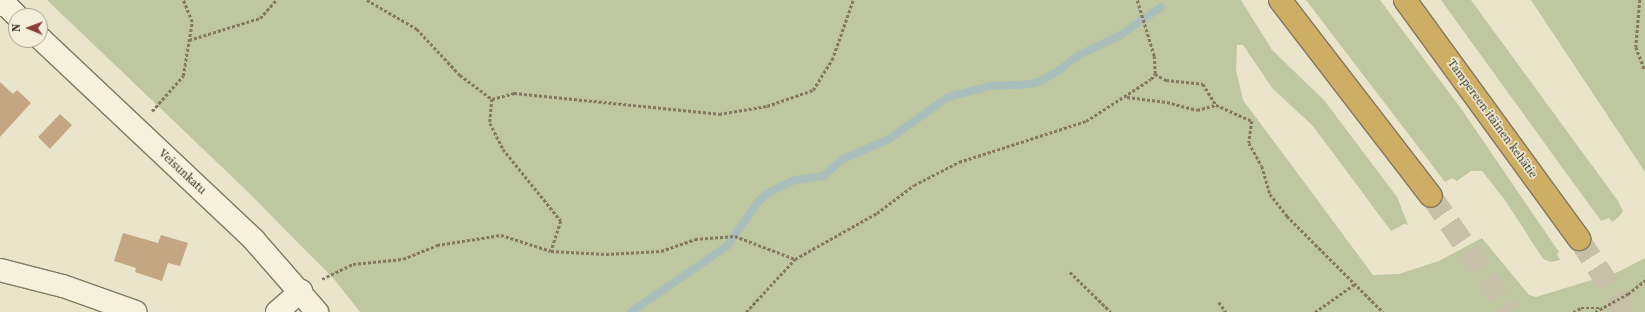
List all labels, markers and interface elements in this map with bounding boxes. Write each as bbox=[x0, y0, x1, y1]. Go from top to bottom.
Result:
north arrow bbox=[8, 8, 48, 48]
text: N bbox=[9, 24, 24, 32]
street label: Tampereen itäinen kehätie bbox=[1444, 57, 1540, 181]
street label: Veisunkatu bbox=[155, 146, 209, 198]

